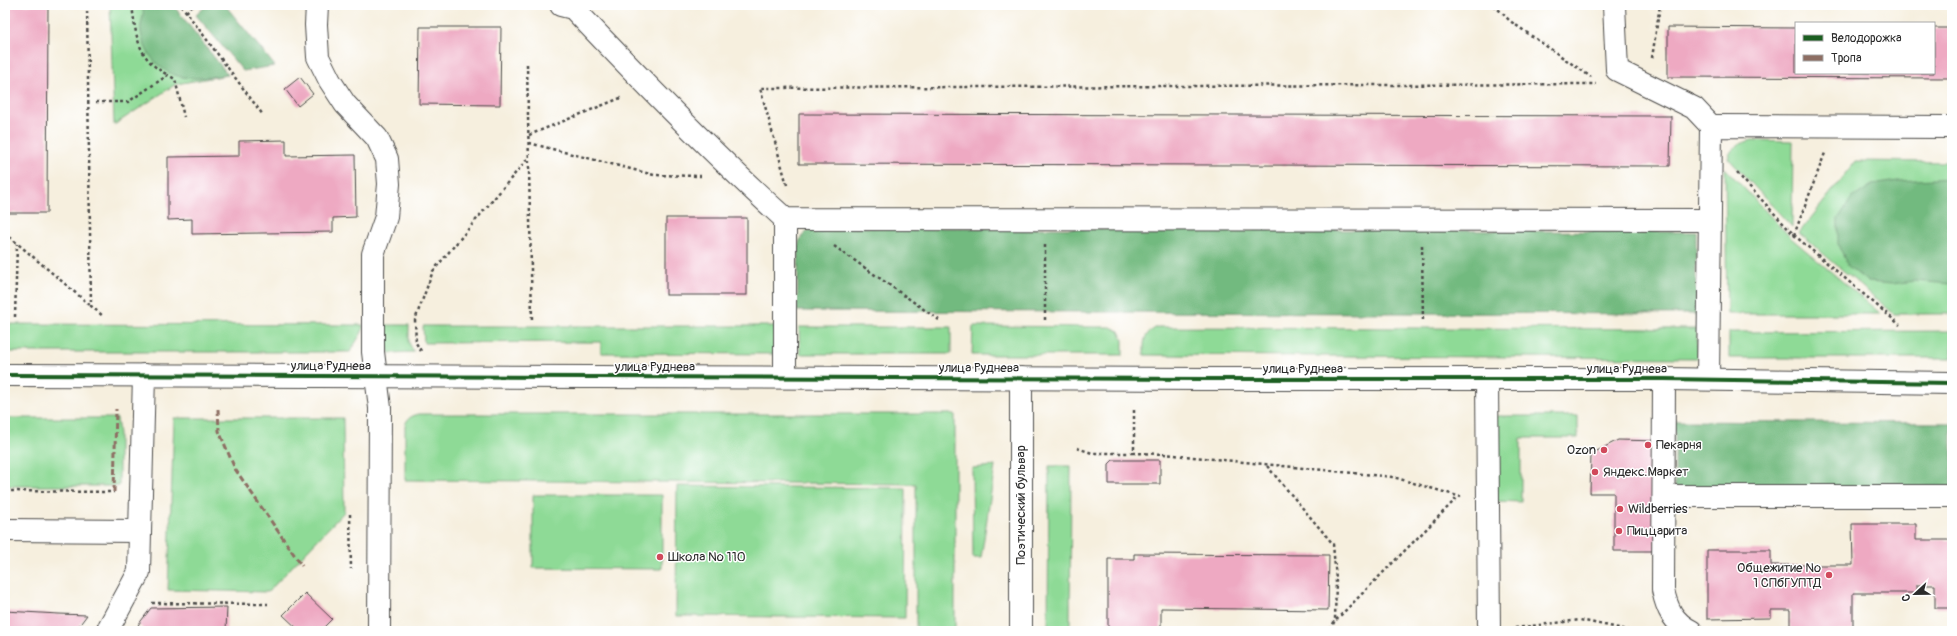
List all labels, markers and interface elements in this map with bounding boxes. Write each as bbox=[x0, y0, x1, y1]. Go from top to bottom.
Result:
legend bbox=[1795, 22, 1935, 74]
text: Велодорожка bbox=[1831, 31, 1902, 46]
text: Тропа bbox=[1831, 51, 1862, 66]
street label: улица Руднева bbox=[290, 358, 371, 374]
street label: улица Руднева bbox=[614, 359, 695, 375]
street label: улица Руднева bbox=[938, 360, 1019, 376]
street label: улица Руднева bbox=[1262, 361, 1343, 377]
street label: улица Руднева bbox=[1586, 361, 1667, 377]
place label: Пекарня bbox=[1656, 437, 1702, 453]
marker: Пекарня bbox=[1643, 440, 1653, 450]
place label: Ozon bbox=[1567, 442, 1596, 458]
street label: Поэтический бульвар bbox=[1013, 445, 1029, 565]
marker: Ozon bbox=[1599, 445, 1609, 455]
place label: Яндекс.Маркет bbox=[1603, 464, 1689, 480]
marker: Яндекс.Маркет bbox=[1590, 467, 1600, 477]
place label: Wildberries bbox=[1628, 501, 1688, 517]
marker: Wildberries bbox=[1615, 504, 1625, 514]
place label: Пиццарита bbox=[1627, 523, 1687, 539]
marker: Пиццарита bbox=[1614, 526, 1624, 536]
place label: Школа № 110 bbox=[668, 549, 746, 565]
marker: Школа № 110 bbox=[655, 552, 665, 562]
place label: Общежитие № 1 СПбГУПТД bbox=[1737, 560, 1821, 591]
marker: Общежитие № 1 СПбГУПТД bbox=[1824, 570, 1834, 580]
north arrow bbox=[1895, 574, 1935, 614]
text: С bbox=[1899, 592, 1913, 603]

